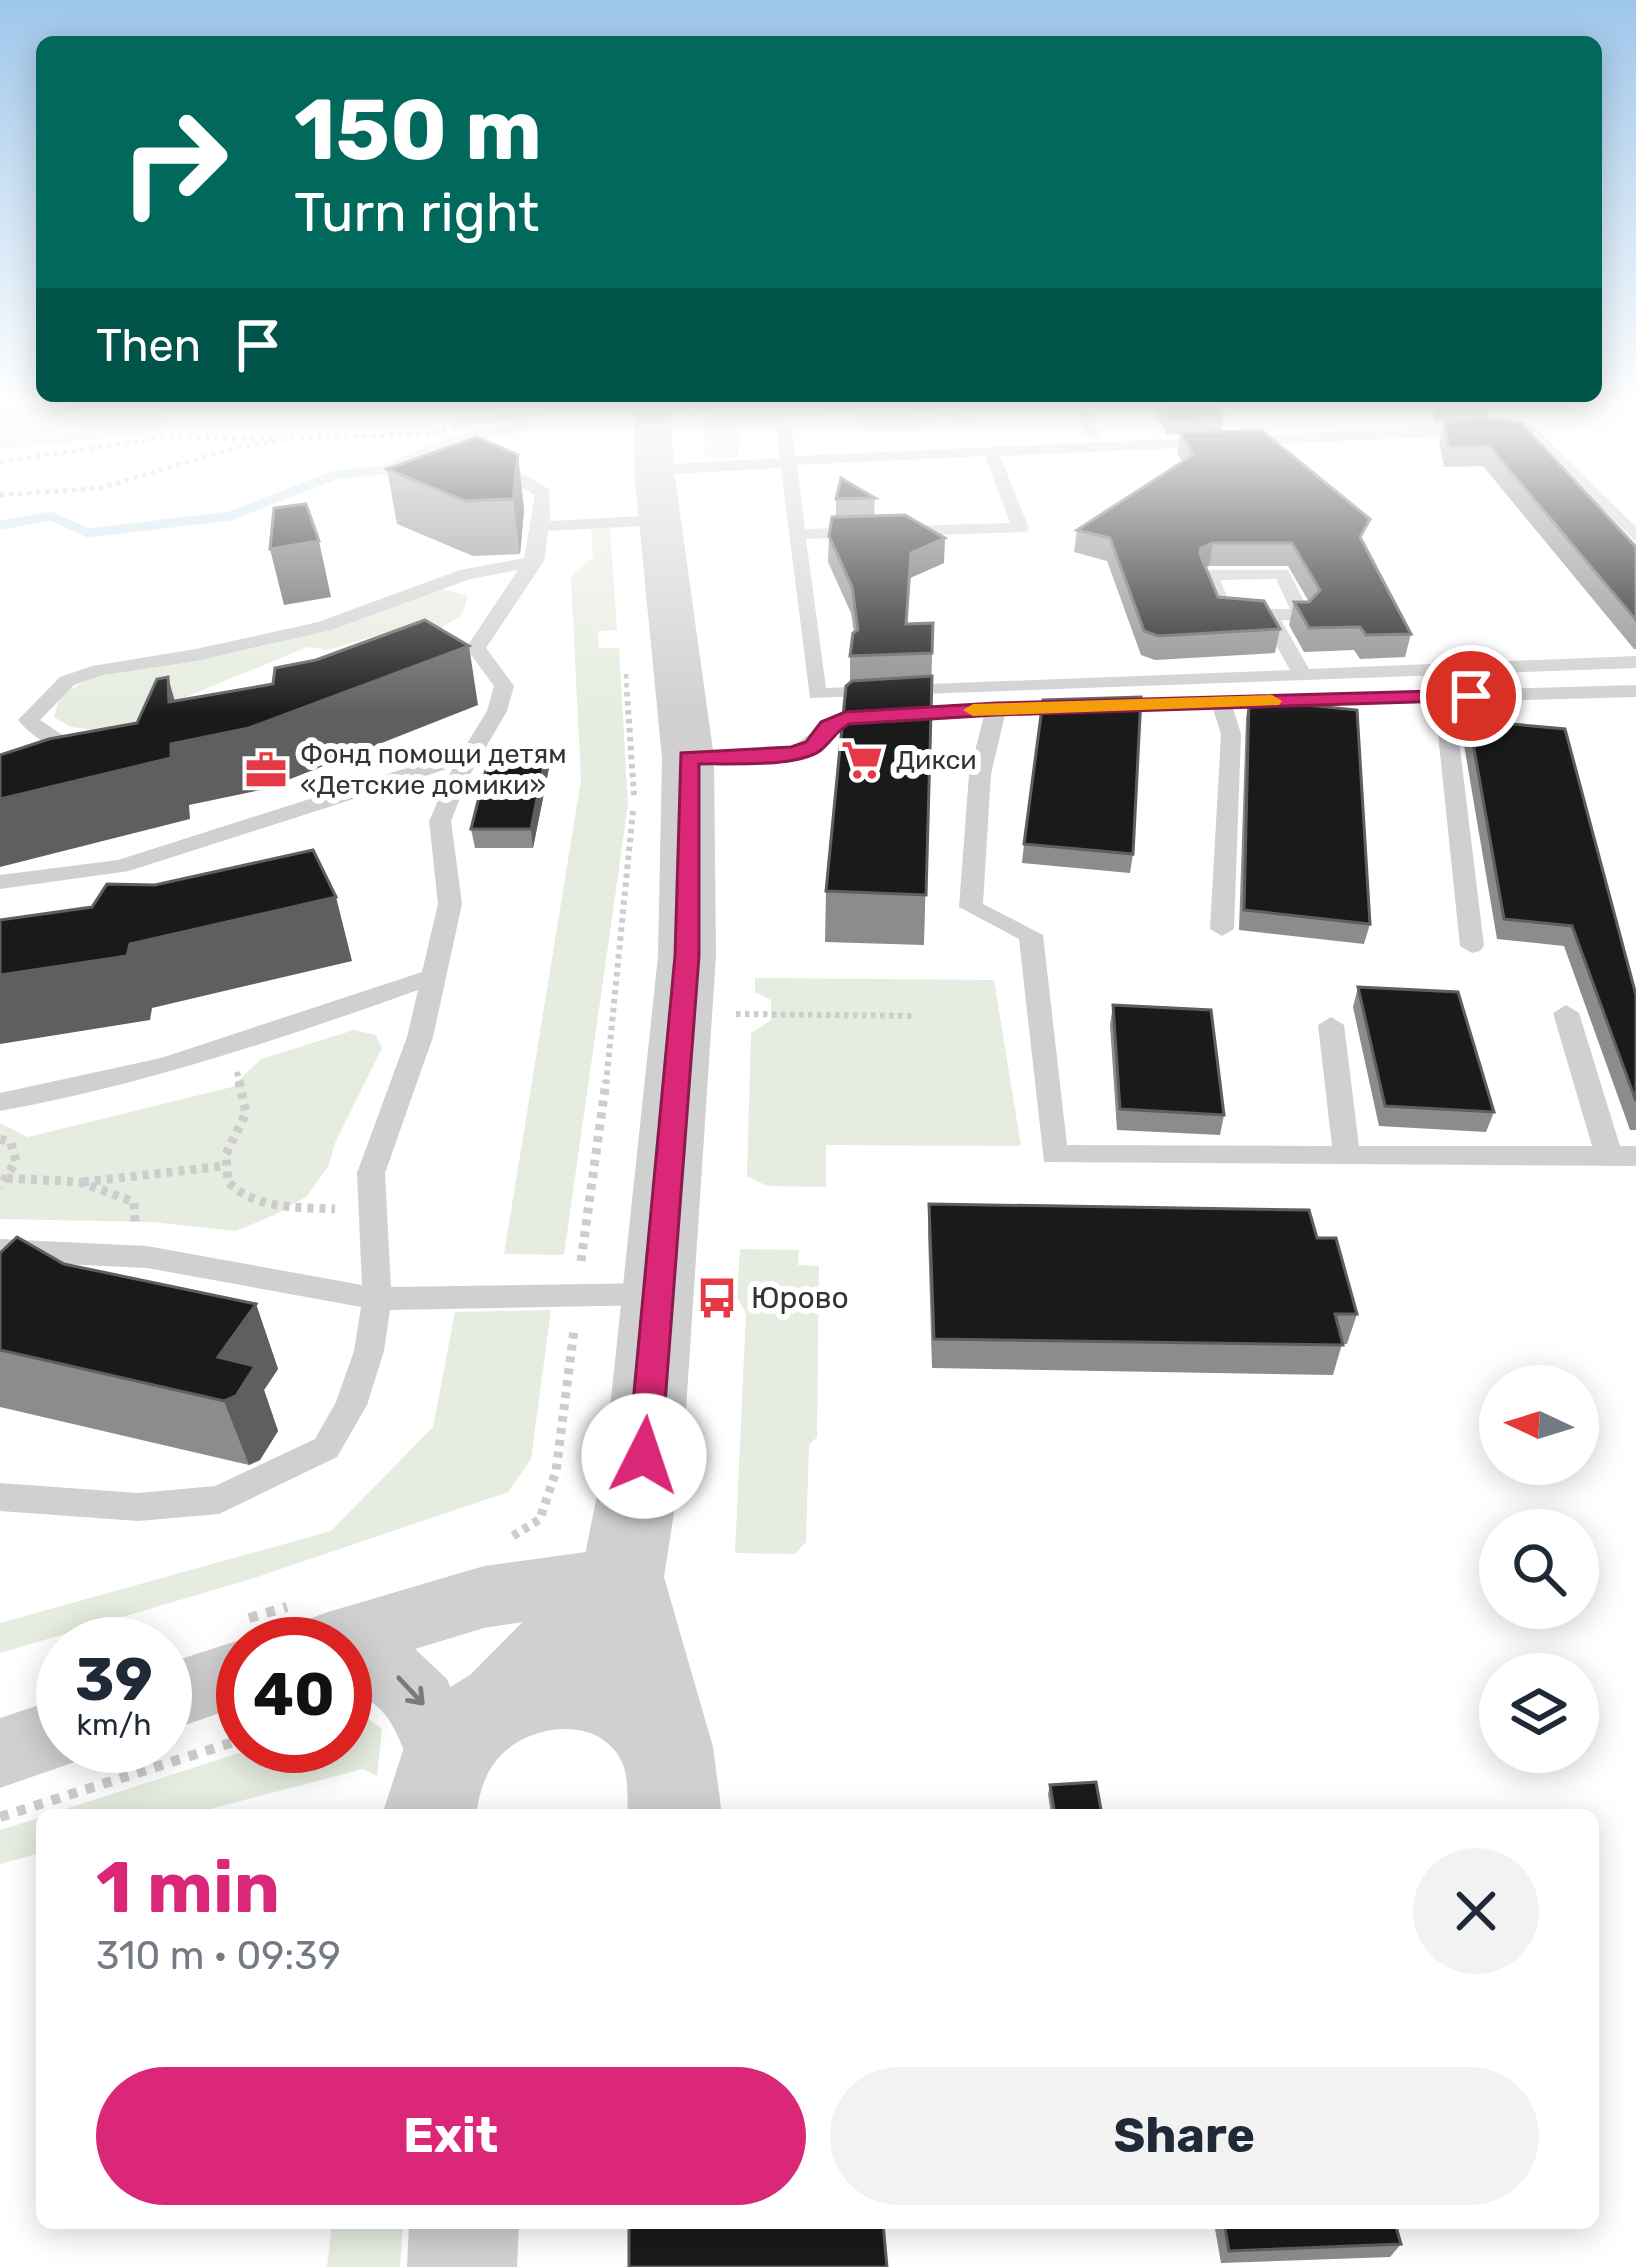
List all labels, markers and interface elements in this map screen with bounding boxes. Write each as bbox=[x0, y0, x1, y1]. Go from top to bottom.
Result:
text: 150 m bbox=[294, 80, 542, 180]
icon: right bbox=[96, 84, 252, 240]
text: Turn right bbox=[294, 181, 539, 245]
icon: arrive bbox=[225, 312, 291, 378]
text: Then bbox=[96, 319, 201, 372]
pin bbox=[1420, 645, 1522, 747]
icon: arrive bbox=[1438, 663, 1504, 729]
supermarket icon: Дикси bbox=[839, 737, 885, 783]
place label: Фонд помощи детям «Детские домики» bbox=[300, 738, 567, 801]
place label: Дикси bbox=[896, 744, 977, 776]
office icon: Фонд помощи детям «Детские домики» bbox=[243, 747, 289, 793]
bus stop icon: Юрово bbox=[694, 1275, 740, 1321]
place label: Юрово bbox=[751, 1280, 849, 1316]
north arrow bbox=[1479, 1365, 1599, 1485]
map controls bbox=[1479, 1365, 1599, 1773]
position arrow bbox=[581, 1393, 707, 1519]
button: search bbox=[1479, 1509, 1599, 1629]
speed limit sign: 40 bbox=[216, 1617, 372, 1773]
text: 39 bbox=[75, 1644, 153, 1715]
button: layers bbox=[1479, 1653, 1599, 1773]
one-way arrow bbox=[396, 1675, 425, 1705]
text: km/h bbox=[77, 1707, 151, 1743]
text: 1 min bbox=[96, 1845, 280, 1930]
button: close bbox=[1413, 1848, 1539, 1974]
text: 310 m · 09:39 bbox=[96, 1933, 341, 1979]
button: Exit bbox=[96, 2067, 806, 2205]
button: Share bbox=[830, 2067, 1539, 2205]

